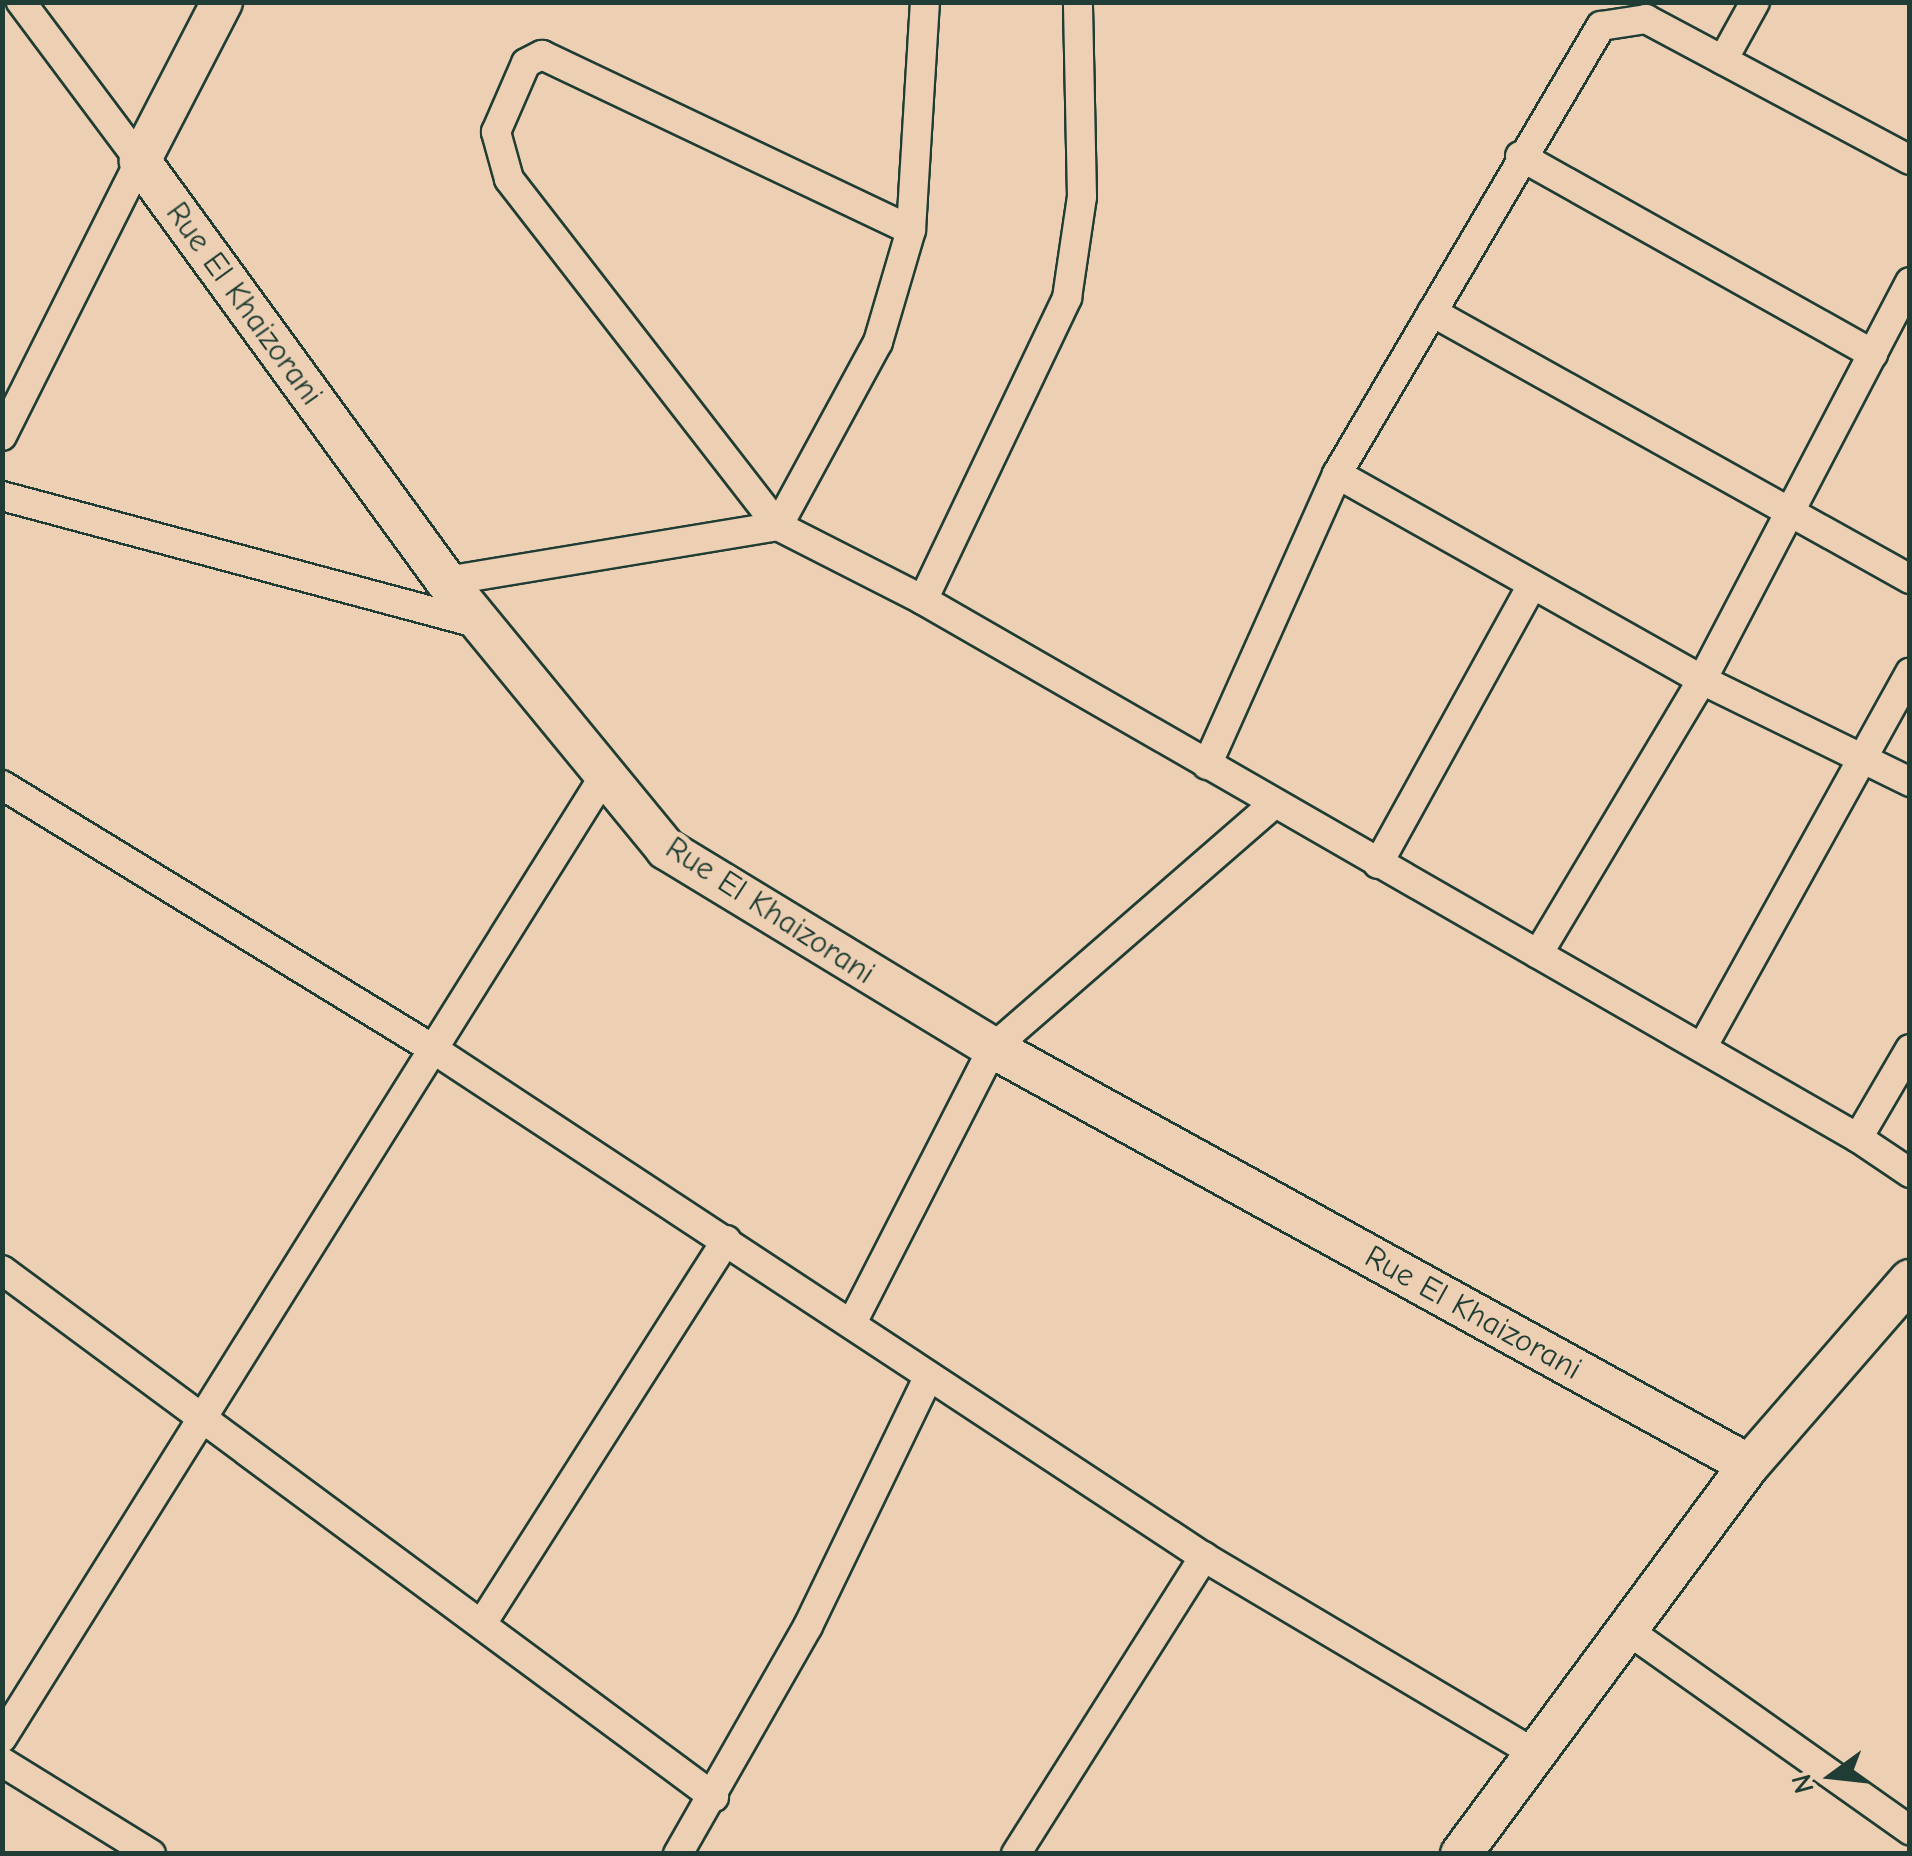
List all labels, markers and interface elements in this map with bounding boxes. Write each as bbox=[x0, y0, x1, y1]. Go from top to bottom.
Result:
street label: Rue El Khaizorani bbox=[157, 195, 331, 413]
street label: Rue El Khaizorani bbox=[658, 829, 882, 993]
street label: Rue El Khaizorani bbox=[1358, 1238, 1588, 1388]
north arrow bbox=[1782, 1726, 1882, 1826]
text: N bbox=[1785, 1771, 1821, 1797]

